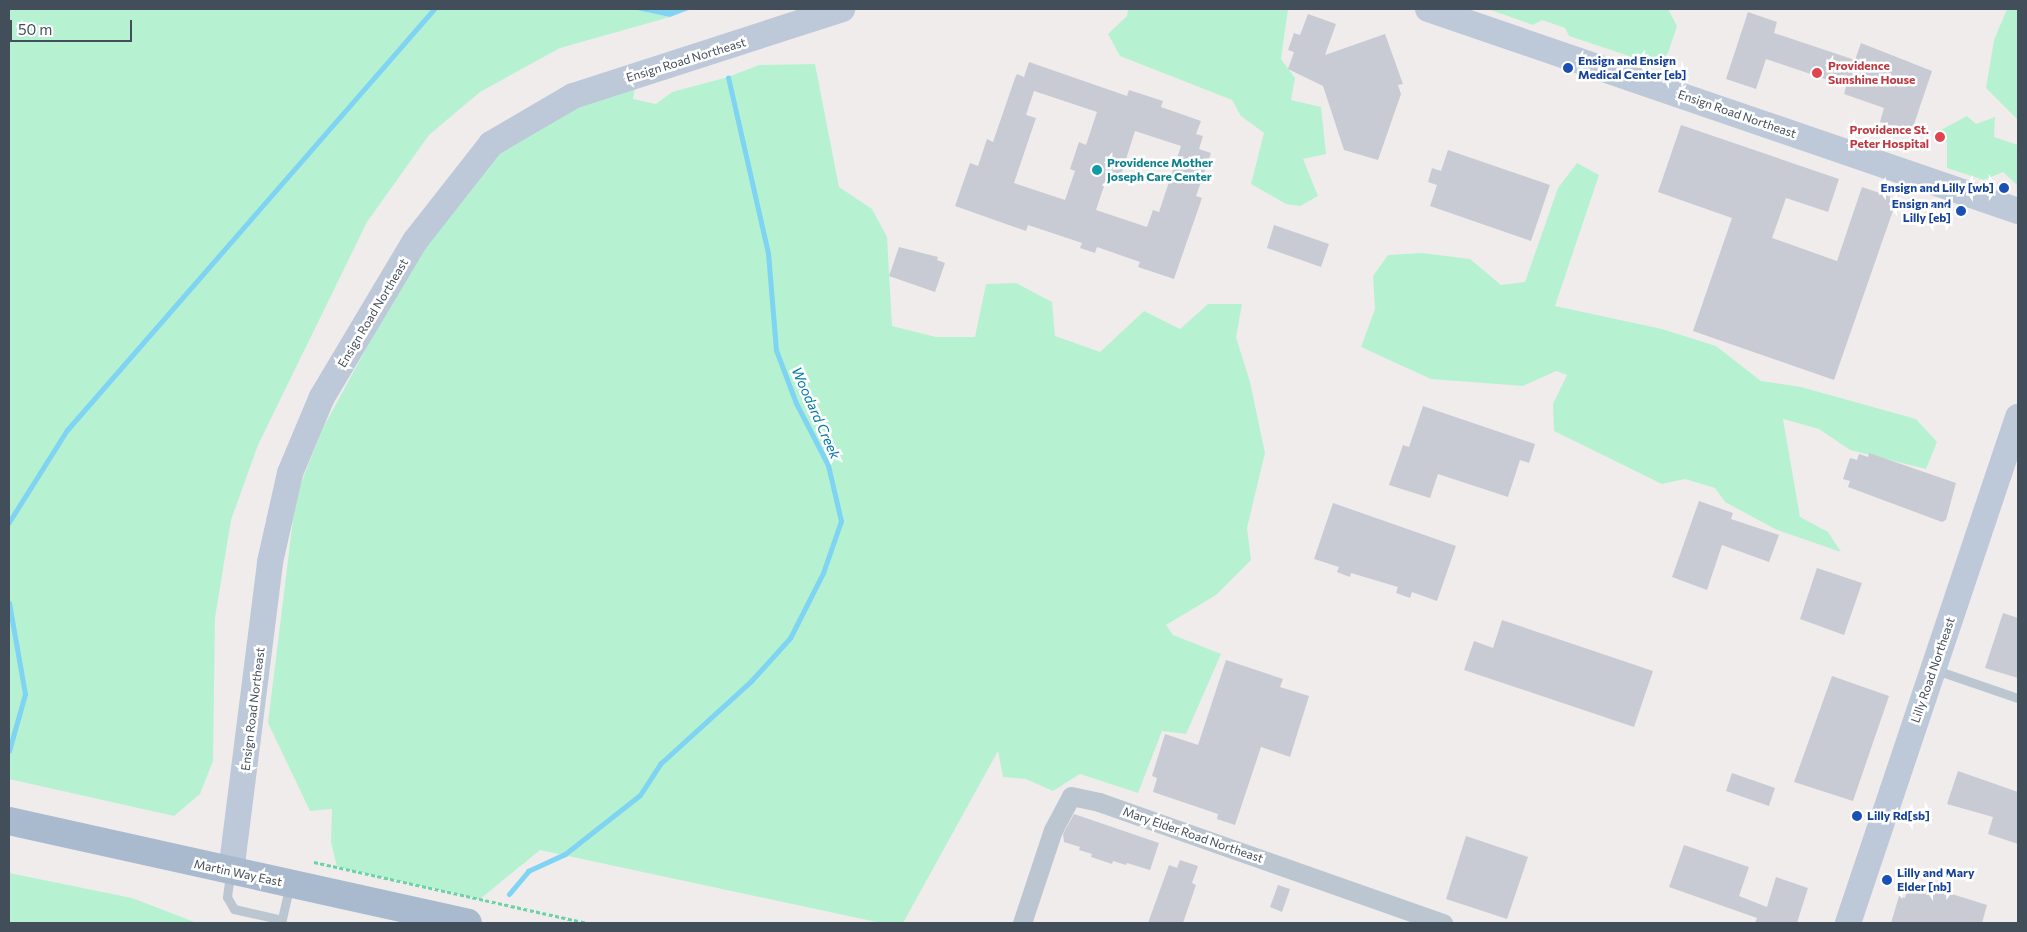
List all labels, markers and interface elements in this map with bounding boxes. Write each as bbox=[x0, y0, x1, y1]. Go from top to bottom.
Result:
scale bar bbox=[12, 10, 135, 42]
text: 50 m bbox=[18, 20, 52, 38]
street label: Ensign Road Northeast bbox=[624, 35, 748, 85]
place label: Ensign and Ensign Medical Center [eb] bbox=[1578, 54, 1686, 82]
place label: Providence Sunshine House bbox=[1828, 59, 1915, 87]
marker: Ensign and Ensign Medical Center [eb] bbox=[1562, 62, 1574, 74]
marker: Providence Sunshine House bbox=[1810, 66, 1824, 80]
street label: Ensign Road Northeast bbox=[1676, 87, 1798, 141]
place label: Providence St. Peter Hospital bbox=[1850, 123, 1929, 151]
marker: Providence St. Peter Hospital bbox=[1933, 130, 1947, 144]
place label: Providence Mother Joseph Care Center bbox=[1107, 156, 1213, 184]
marker: Providence Mother Joseph Care Center bbox=[1091, 164, 1103, 176]
place label: Ensign and Lilly [wb] bbox=[1881, 181, 1994, 195]
marker: Ensign and Lilly [wb] bbox=[1998, 182, 2010, 194]
place label: Ensign and Lilly [eb] bbox=[1892, 197, 1951, 225]
marker: Ensign and Lilly [eb] bbox=[1955, 205, 1967, 217]
street label: Ensign Road Northeast bbox=[335, 256, 411, 370]
water label: Woodard Creek bbox=[788, 364, 844, 462]
street label: Lilly Road Northeast bbox=[1908, 615, 1958, 725]
street label: Ensign Road Northeast bbox=[238, 646, 268, 772]
street label: Mary Elder Road Northeast bbox=[1121, 804, 1265, 866]
place label: Lilly Rd[sb] bbox=[1867, 809, 1930, 823]
marker: Lilly Rd[sb] bbox=[1851, 810, 1863, 822]
street label: Martin Way East bbox=[193, 857, 283, 889]
place label: Lilly and Mary Elder [nb] bbox=[1897, 866, 1975, 894]
marker: Lilly and Mary Elder [nb] bbox=[1881, 874, 1893, 886]

